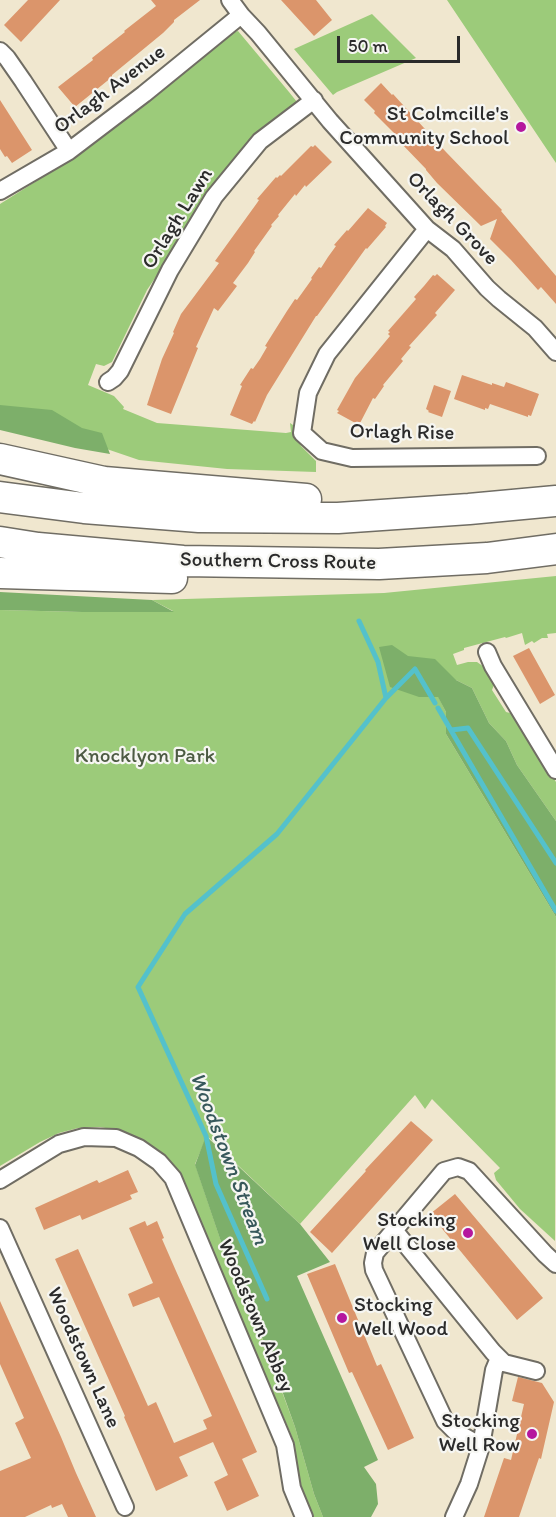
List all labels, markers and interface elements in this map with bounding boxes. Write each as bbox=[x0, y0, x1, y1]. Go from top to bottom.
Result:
scale bar bbox=[340, 24, 463, 62]
text: 50 m bbox=[348, 35, 388, 57]
street label: Orlagh Avenue bbox=[49, 40, 171, 140]
place label: St Colmcille's Community School bbox=[339, 102, 509, 152]
marker: St Colmcille's Community School bbox=[514, 120, 528, 134]
street label: Orlagh Lawn bbox=[137, 164, 219, 274]
street label: Orlagh Grove bbox=[401, 167, 503, 271]
street label: Orlagh Rise bbox=[349, 419, 455, 447]
street label: Southern Cross Route bbox=[180, 548, 376, 576]
park label: Knocklyon Park bbox=[75, 744, 215, 770]
water label: Woodstown Stream bbox=[183, 1069, 273, 1249]
place label: Stocking Well Close bbox=[363, 1208, 456, 1258]
marker: Stocking Well Close bbox=[461, 1226, 475, 1240]
street label: Woodstown Abbey bbox=[211, 1236, 299, 1396]
street label: Woodstown Lane bbox=[41, 1284, 125, 1432]
place label: Stocking Well Wood bbox=[354, 1293, 448, 1343]
marker: Stocking Well Wood bbox=[335, 1311, 349, 1325]
place label: Stocking Well Row bbox=[439, 1409, 520, 1459]
marker: Stocking Well Row bbox=[525, 1427, 539, 1441]

